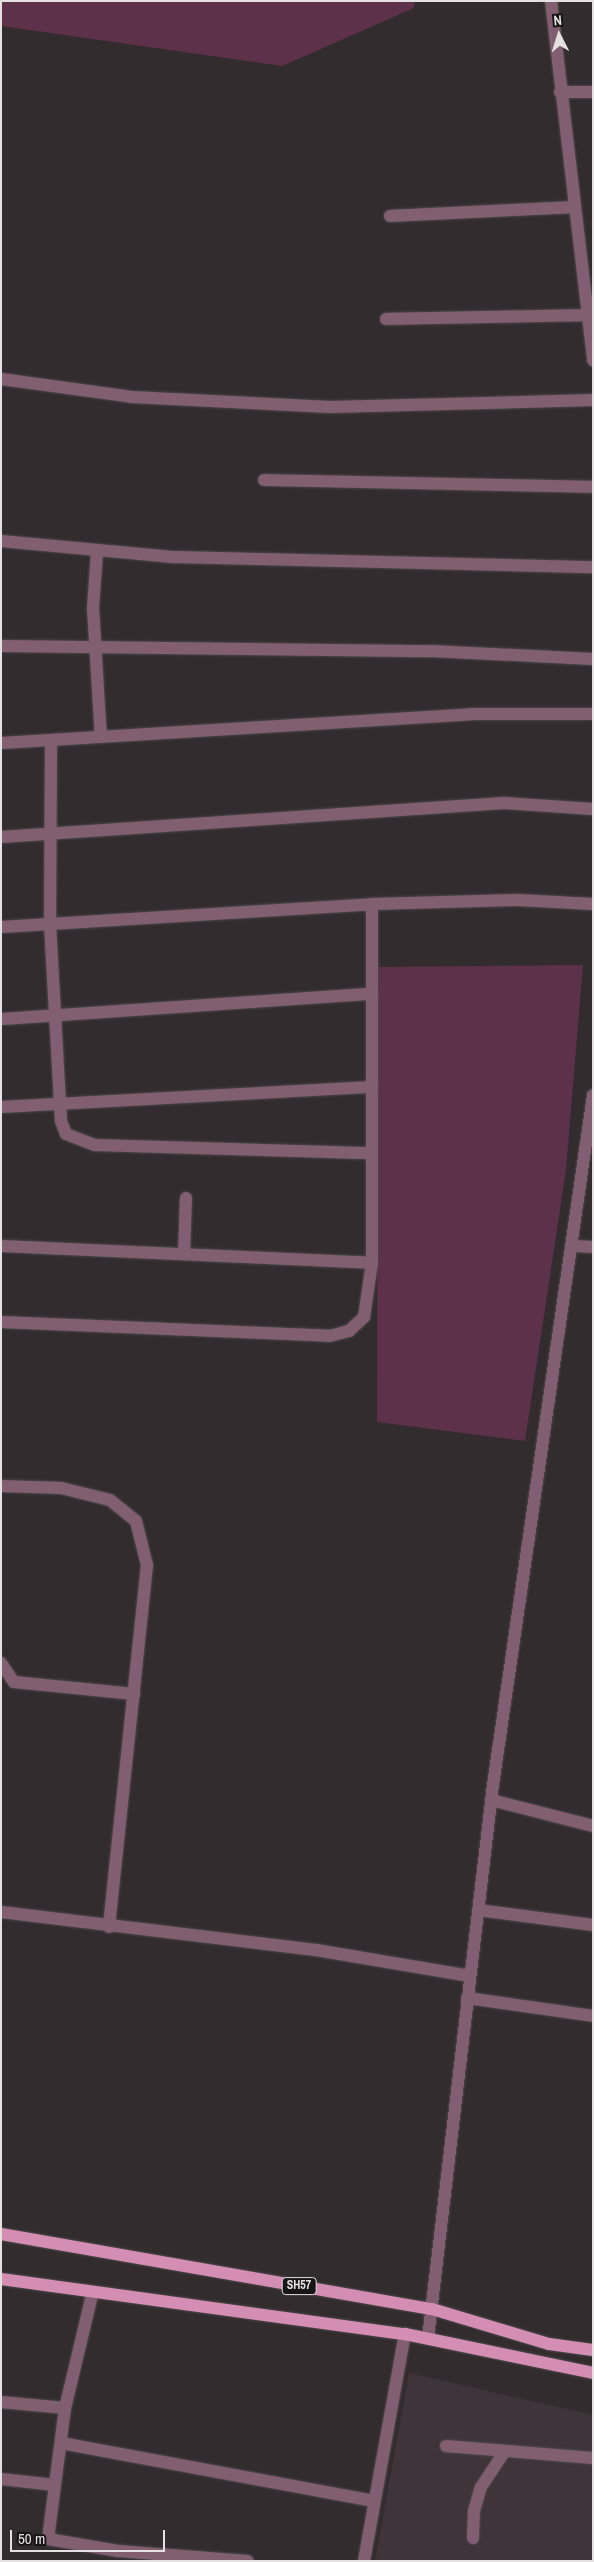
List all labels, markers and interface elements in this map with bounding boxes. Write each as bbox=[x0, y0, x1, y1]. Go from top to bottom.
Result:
north arrow bbox=[534, 10, 584, 60]
text: N bbox=[553, 11, 563, 29]
road number: SH57 bbox=[282, 2276, 316, 2296]
scale bar bbox=[12, 2520, 168, 2552]
text: 50 m bbox=[18, 2528, 45, 2549]

